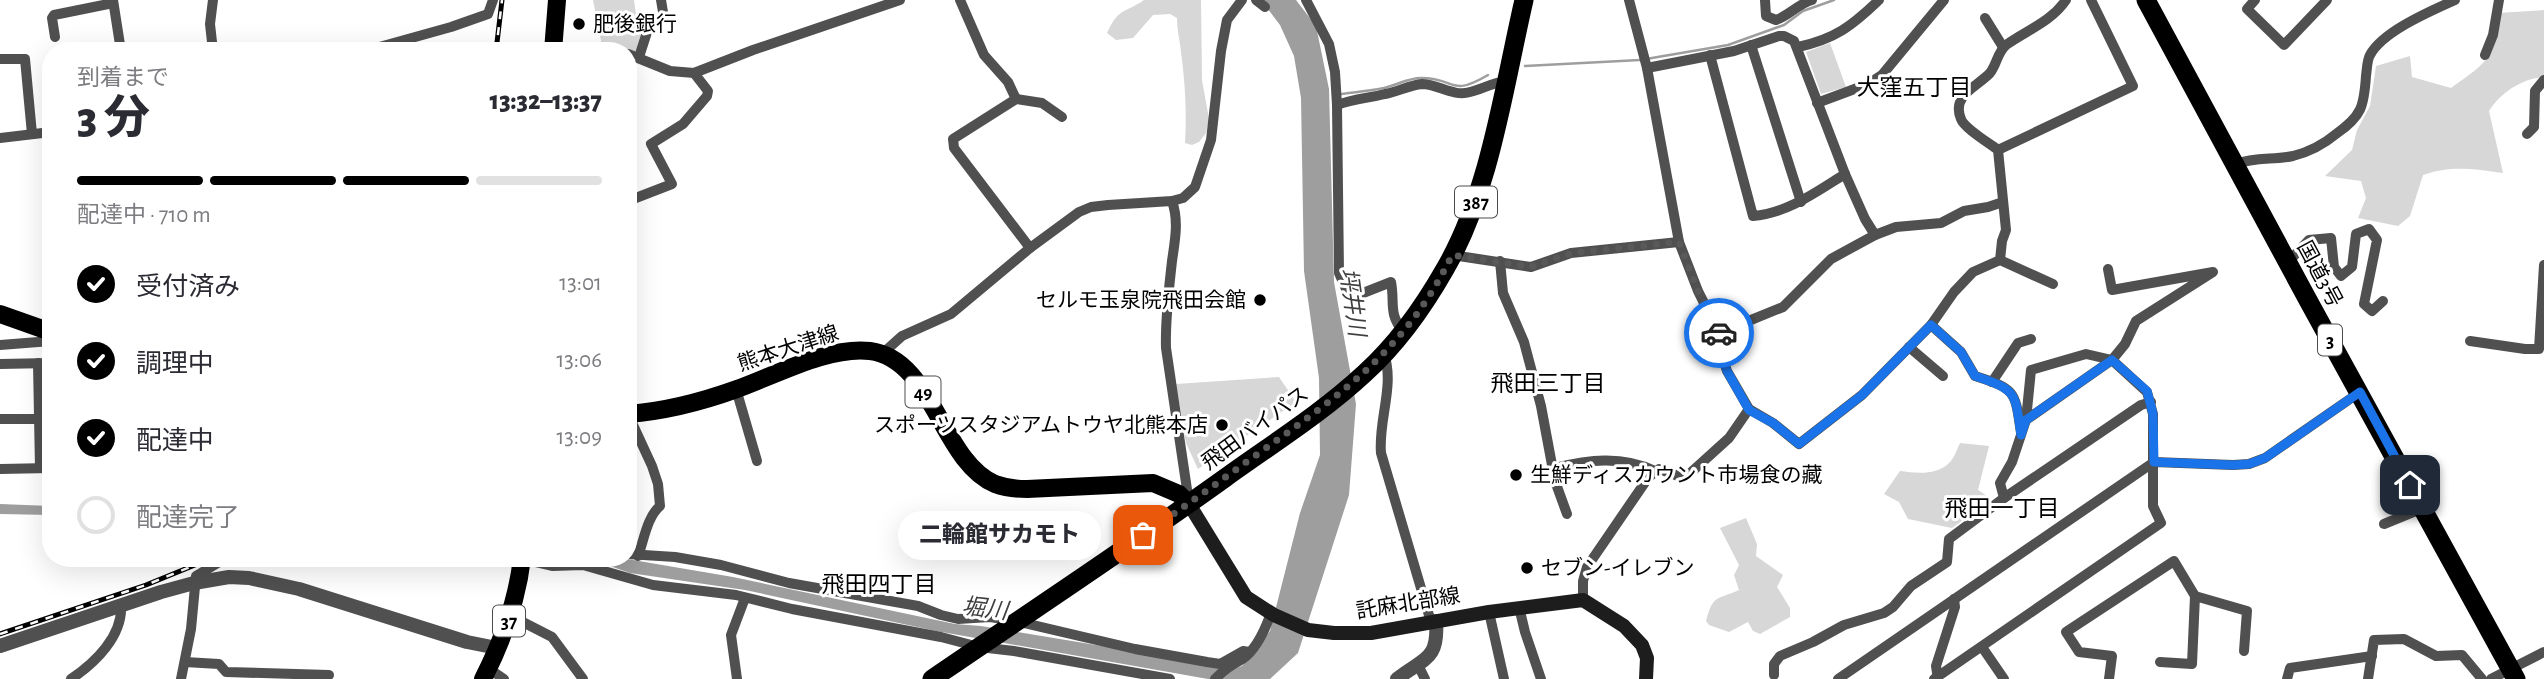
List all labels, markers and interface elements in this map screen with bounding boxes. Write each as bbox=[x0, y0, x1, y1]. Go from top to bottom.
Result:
place label: 肥後銀行 bbox=[593, 13, 677, 35]
marker: 肥後銀行 bbox=[571, 16, 587, 32]
text: 到着まで bbox=[77, 67, 169, 90]
district label: 大窪五丁目 bbox=[1857, 75, 1972, 100]
text: 13:32–13:37 bbox=[490, 88, 602, 114]
text: 3 分 bbox=[77, 96, 150, 142]
road number: 387 bbox=[1455, 186, 1497, 218]
text: 配達中 · 710 m bbox=[77, 204, 211, 227]
street label: 国道3号 bbox=[2293, 237, 2347, 311]
icon: check bbox=[77, 265, 115, 303]
water label: 坪井川 bbox=[1335, 266, 1370, 341]
text: 13:01 bbox=[559, 272, 602, 295]
text: 受付済み bbox=[136, 274, 240, 300]
place label: セルモ玉泉院飛田会館 bbox=[1036, 289, 1246, 311]
marker: セルモ玉泉院飛田会館 bbox=[1252, 292, 1268, 308]
courier bbox=[1684, 298, 1754, 368]
icon: car bbox=[1700, 314, 1738, 352]
street label: 熊本大津線 bbox=[735, 321, 841, 375]
road number: 3 bbox=[2318, 324, 2342, 356]
icon: check bbox=[77, 342, 115, 380]
text: 13:06 bbox=[556, 349, 602, 372]
text: 調理中 bbox=[136, 351, 214, 377]
district label: 飛田三丁目 bbox=[1491, 372, 1606, 396]
road number: 49 bbox=[906, 376, 940, 408]
street label: 飛田バイパス bbox=[1198, 382, 1312, 474]
place label: スポーツスタジアムトウヤ北熊本店 bbox=[874, 414, 1208, 436]
marker: スポーツスタジアムトウヤ北熊本店 bbox=[1214, 417, 1230, 433]
icon: check bbox=[77, 419, 115, 457]
text: 13:09 bbox=[556, 426, 602, 449]
text: 配達中 bbox=[136, 428, 214, 454]
pin bbox=[2380, 455, 2440, 515]
place label: 生鮮ディスカウント市場食の藏 bbox=[1530, 464, 1823, 486]
icon: home bbox=[2391, 466, 2429, 504]
marker: 生鮮ディスカウント市場食の藏 bbox=[1508, 467, 1524, 483]
district label: 飛田一丁目 bbox=[1945, 497, 2060, 521]
text: 配達完了 bbox=[136, 505, 240, 531]
pin bbox=[1113, 505, 1173, 565]
callout: 二輪館サカモト bbox=[898, 510, 1101, 560]
icon: bag bbox=[1124, 516, 1162, 554]
text: 二輪館サカモト bbox=[919, 524, 1080, 547]
place label: セブン-イレブン bbox=[1541, 556, 1694, 579]
marker: セブン-イレブン bbox=[1519, 560, 1535, 576]
district label: 飛田四丁目 bbox=[822, 573, 937, 597]
street label: 託麻北部線 bbox=[1354, 584, 1462, 622]
water label: 堀川 bbox=[961, 593, 1012, 624]
road number: 37 bbox=[493, 606, 525, 636]

